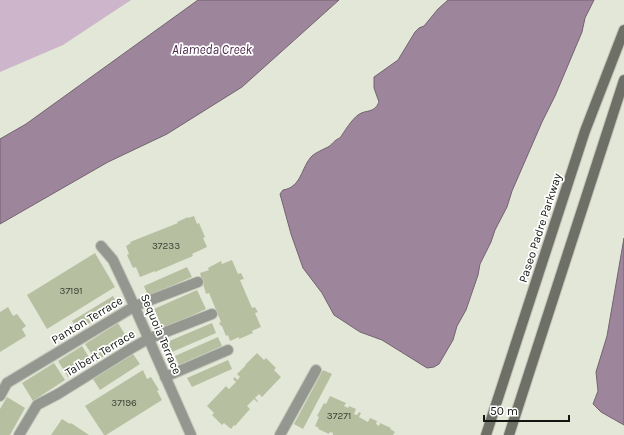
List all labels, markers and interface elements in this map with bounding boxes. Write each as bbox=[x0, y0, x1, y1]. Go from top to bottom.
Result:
water label: Alameda Creek bbox=[172, 42, 252, 57]
street label: Paseo Padre Parkway bbox=[516, 171, 564, 284]
house number: 37233 bbox=[152, 240, 180, 252]
house number: 37191 bbox=[59, 285, 83, 297]
street label: Sequoia Terrace bbox=[138, 292, 184, 376]
street label: Panton Terrace bbox=[49, 293, 125, 347]
street label: Talbert Terrace bbox=[63, 327, 137, 379]
house number: 37196 bbox=[111, 397, 137, 409]
scale bar bbox=[484, 397, 569, 423]
text: 50 m bbox=[490, 404, 518, 418]
house number: 37271 bbox=[327, 410, 351, 422]

